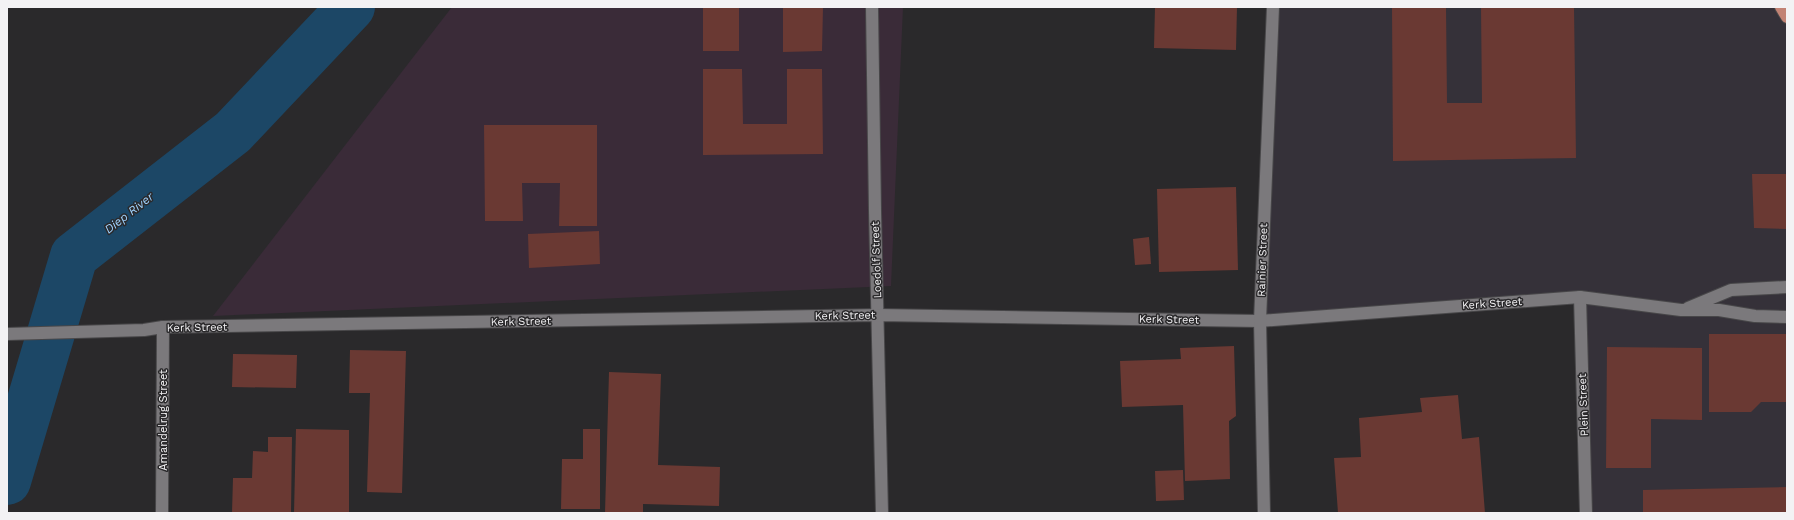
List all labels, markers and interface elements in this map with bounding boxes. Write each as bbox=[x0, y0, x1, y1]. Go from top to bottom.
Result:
water label: Diep River bbox=[102, 189, 157, 236]
street label: Loedolf Street bbox=[869, 221, 884, 299]
street label: Rainier Street bbox=[1255, 223, 1270, 297]
street label: Kerk Street bbox=[1461, 295, 1523, 312]
street label: Kerk Street bbox=[815, 308, 876, 323]
street label: Kerk Street bbox=[1139, 312, 1200, 327]
street label: Kerk Street bbox=[491, 314, 552, 329]
street label: Kerk Street bbox=[167, 320, 228, 335]
street label: Amandelrug Street bbox=[157, 369, 170, 471]
street label: Plein Street bbox=[1576, 373, 1591, 437]

